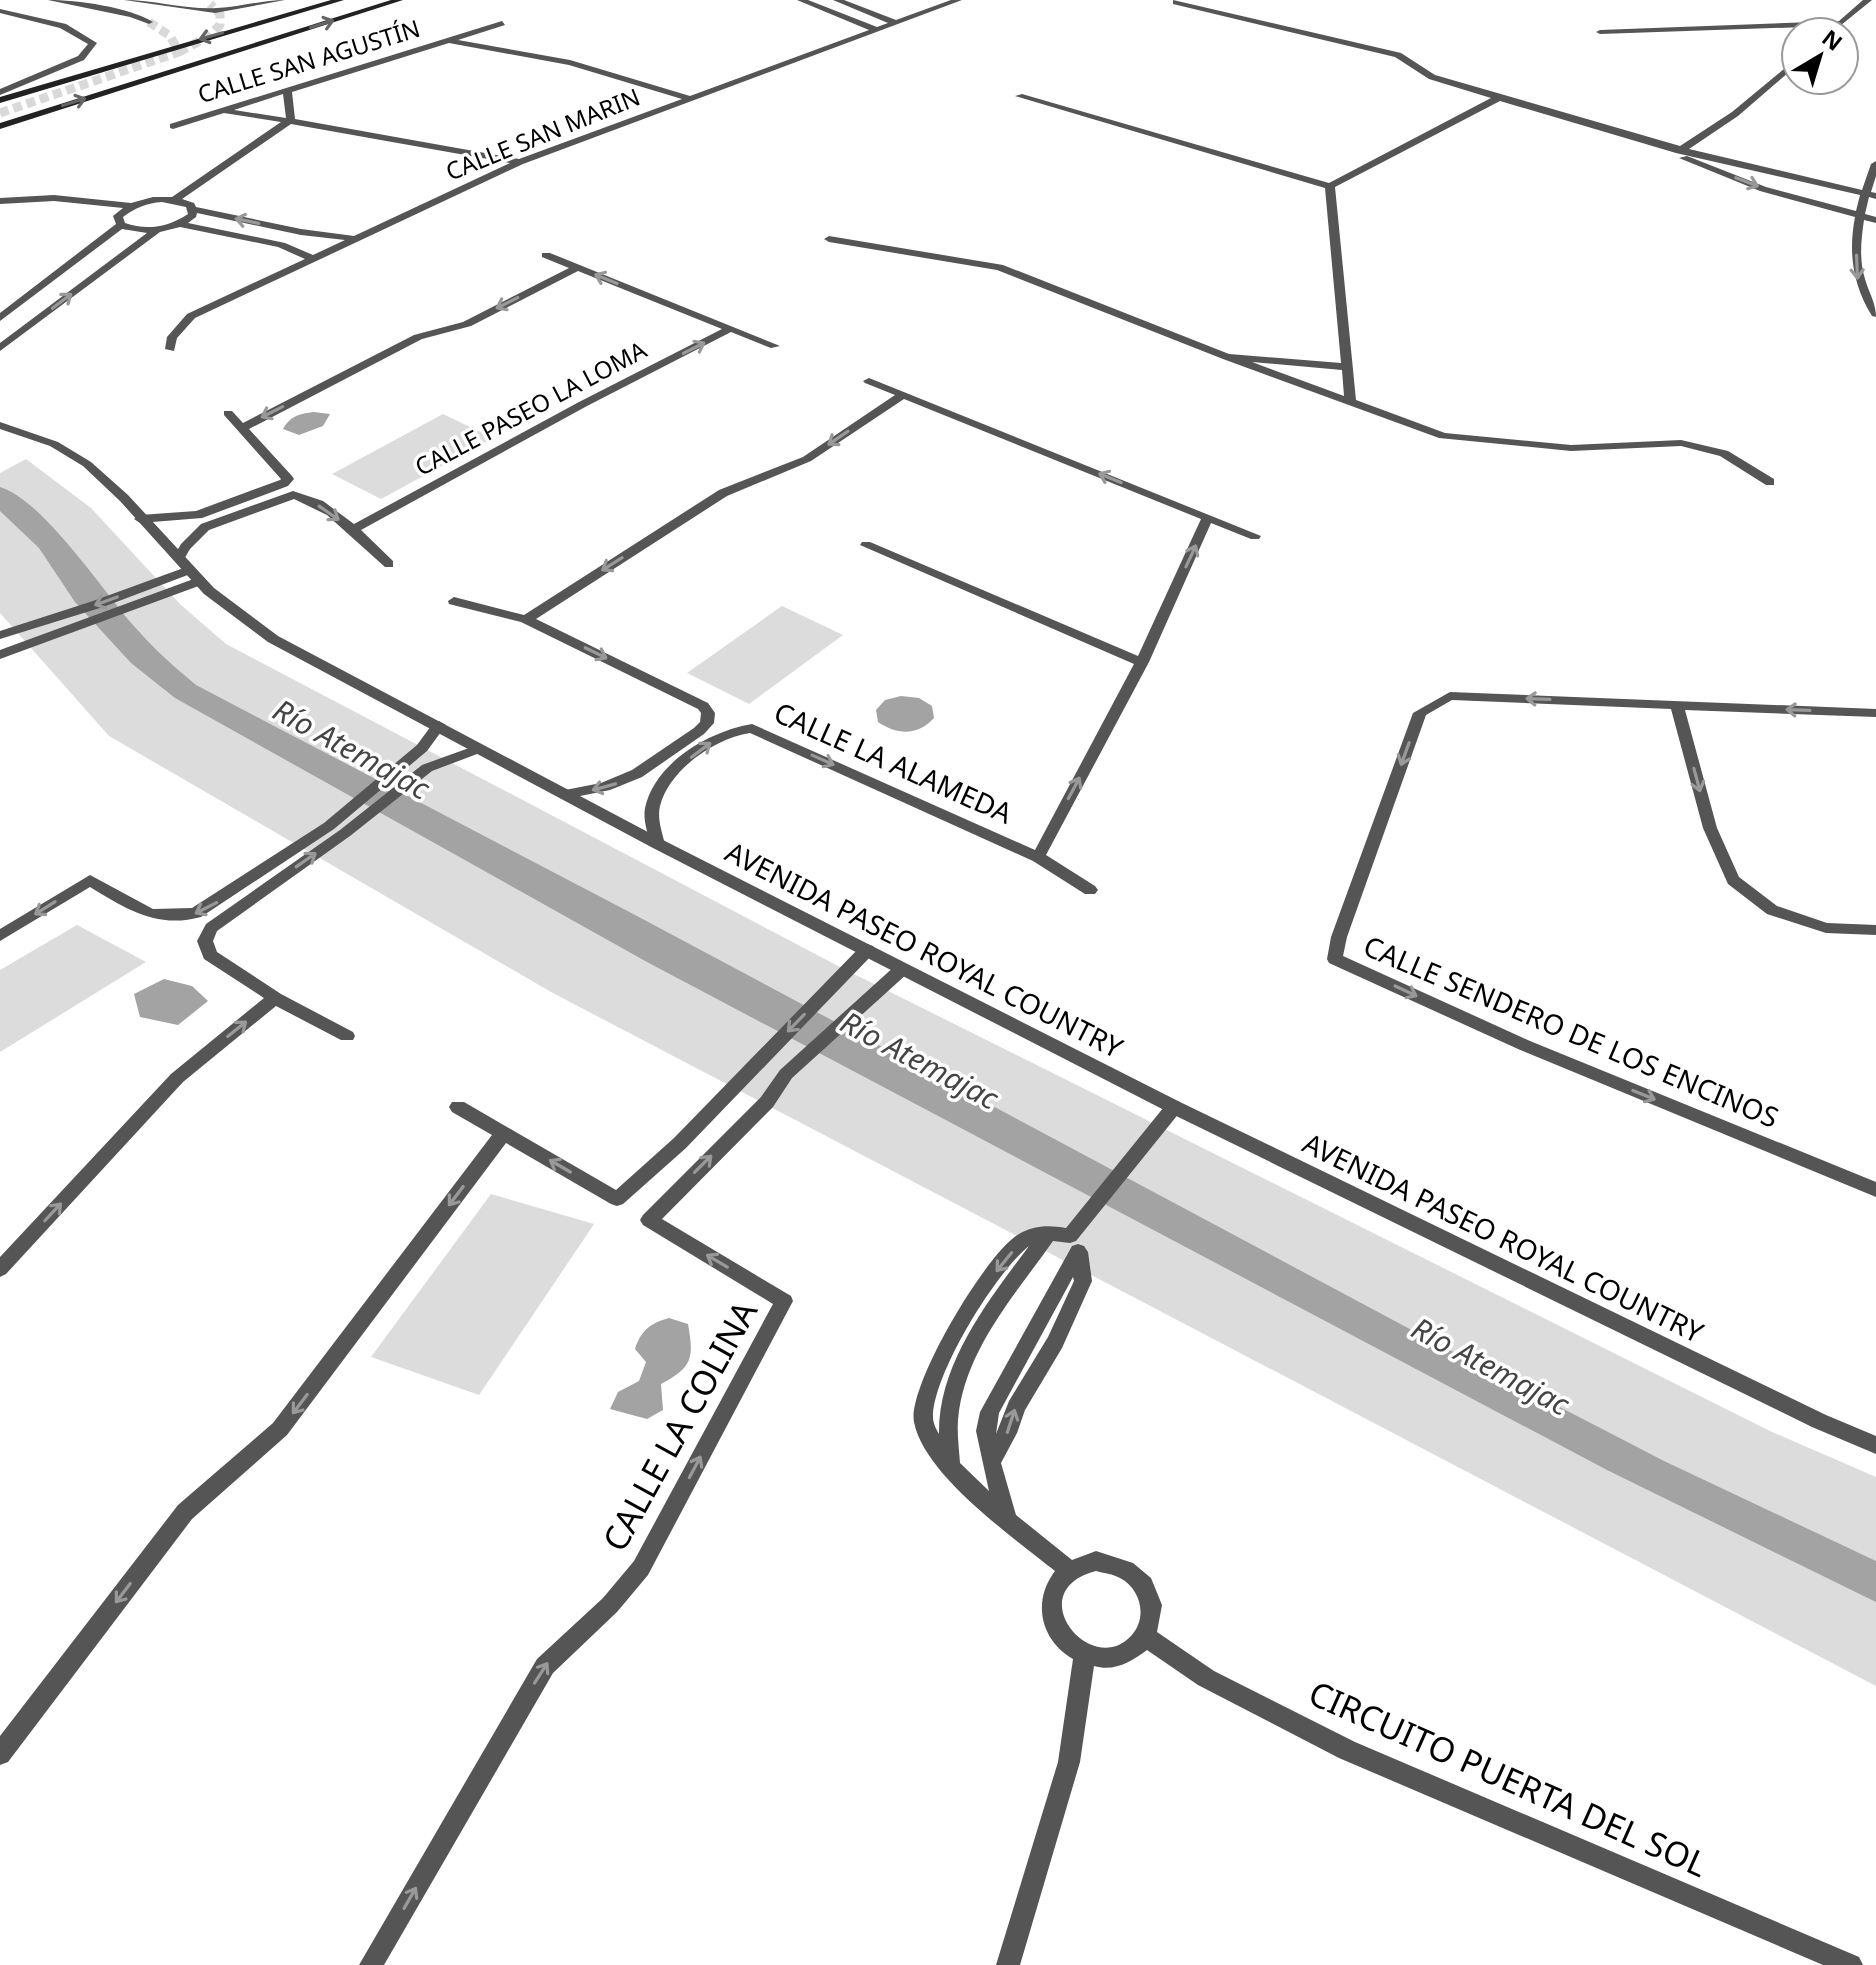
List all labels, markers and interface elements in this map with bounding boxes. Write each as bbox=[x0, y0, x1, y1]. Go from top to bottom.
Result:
street label: CALLE SAN AGUSTÍN bbox=[193, 11, 424, 110]
one-way arrow bbox=[309, 16, 335, 31]
north arrow bbox=[1780, 16, 1860, 96]
text: N bbox=[1817, 22, 1849, 57]
one-way arrow bbox=[199, 30, 224, 44]
street label: CALLE SAN MARIN bbox=[440, 80, 644, 188]
one-way arrow bbox=[61, 94, 87, 109]
one-way arrow bbox=[1734, 176, 1759, 191]
one-way arrow bbox=[235, 213, 261, 228]
one-way arrow bbox=[1850, 253, 1865, 280]
one-way arrow bbox=[594, 271, 619, 286]
one-way arrow bbox=[51, 292, 73, 309]
one-way arrow bbox=[495, 296, 519, 312]
street label: CALLE PASEO LA LOMA bbox=[409, 332, 652, 483]
one-way arrow bbox=[681, 339, 705, 355]
one-way arrow bbox=[260, 405, 284, 420]
one-way arrow bbox=[827, 430, 850, 446]
one-way arrow bbox=[1098, 470, 1123, 484]
one-way arrow bbox=[318, 505, 340, 521]
one-way arrow bbox=[1184, 544, 1199, 569]
one-way arrow bbox=[601, 557, 624, 573]
one-way arrow bbox=[94, 594, 119, 609]
one-way arrow bbox=[584, 646, 608, 661]
water label: Río Atemajac bbox=[266, 689, 438, 809]
one-way arrow bbox=[1525, 691, 1552, 706]
street label: CALLE LA ALAMEDA bbox=[768, 692, 1019, 832]
one-way arrow bbox=[1785, 702, 1812, 717]
one-way arrow bbox=[1397, 741, 1411, 766]
one-way arrow bbox=[690, 742, 711, 759]
one-way arrow bbox=[811, 753, 835, 768]
one-way arrow bbox=[1691, 767, 1706, 793]
one-way arrow bbox=[1067, 777, 1083, 801]
one-way arrow bbox=[591, 781, 617, 796]
street label: AVENIDA PASEO ROYAL COUNTRY bbox=[719, 832, 1130, 1066]
one-way arrow bbox=[295, 852, 317, 868]
one-way arrow bbox=[34, 901, 57, 917]
one-way arrow bbox=[194, 901, 218, 916]
street label: CALLE SENDERO DE LOS ENCINOS bbox=[1358, 926, 1785, 1136]
one-way arrow bbox=[1394, 984, 1418, 999]
water label: Río Atemajac bbox=[834, 1001, 1006, 1119]
one-way arrow bbox=[787, 1013, 806, 1033]
one-way arrow bbox=[226, 1020, 247, 1038]
one-way arrow bbox=[1631, 1089, 1656, 1103]
street label: AVENIDA PASEO ROYAL COUNTRY bbox=[1297, 1123, 1710, 1351]
one-way arrow bbox=[693, 1155, 712, 1174]
one-way arrow bbox=[549, 1158, 572, 1174]
one-way arrow bbox=[448, 1185, 465, 1206]
one-way arrow bbox=[43, 1202, 62, 1222]
one-way arrow bbox=[995, 1251, 1012, 1272]
one-way arrow bbox=[706, 1253, 729, 1269]
street label: CALLE LA COLINA bbox=[591, 1292, 767, 1559]
water label: Río Atemajac bbox=[1405, 1307, 1577, 1425]
one-way arrow bbox=[291, 1393, 308, 1414]
one-way arrow bbox=[1004, 1408, 1019, 1434]
one-way arrow bbox=[687, 1456, 703, 1479]
one-way arrow bbox=[115, 1582, 132, 1603]
one-way arrow bbox=[533, 1663, 550, 1685]
street label: CIRCUITO PUERTA DEL SOL bbox=[1302, 1669, 1715, 1887]
one-way arrow bbox=[403, 1886, 418, 1910]

